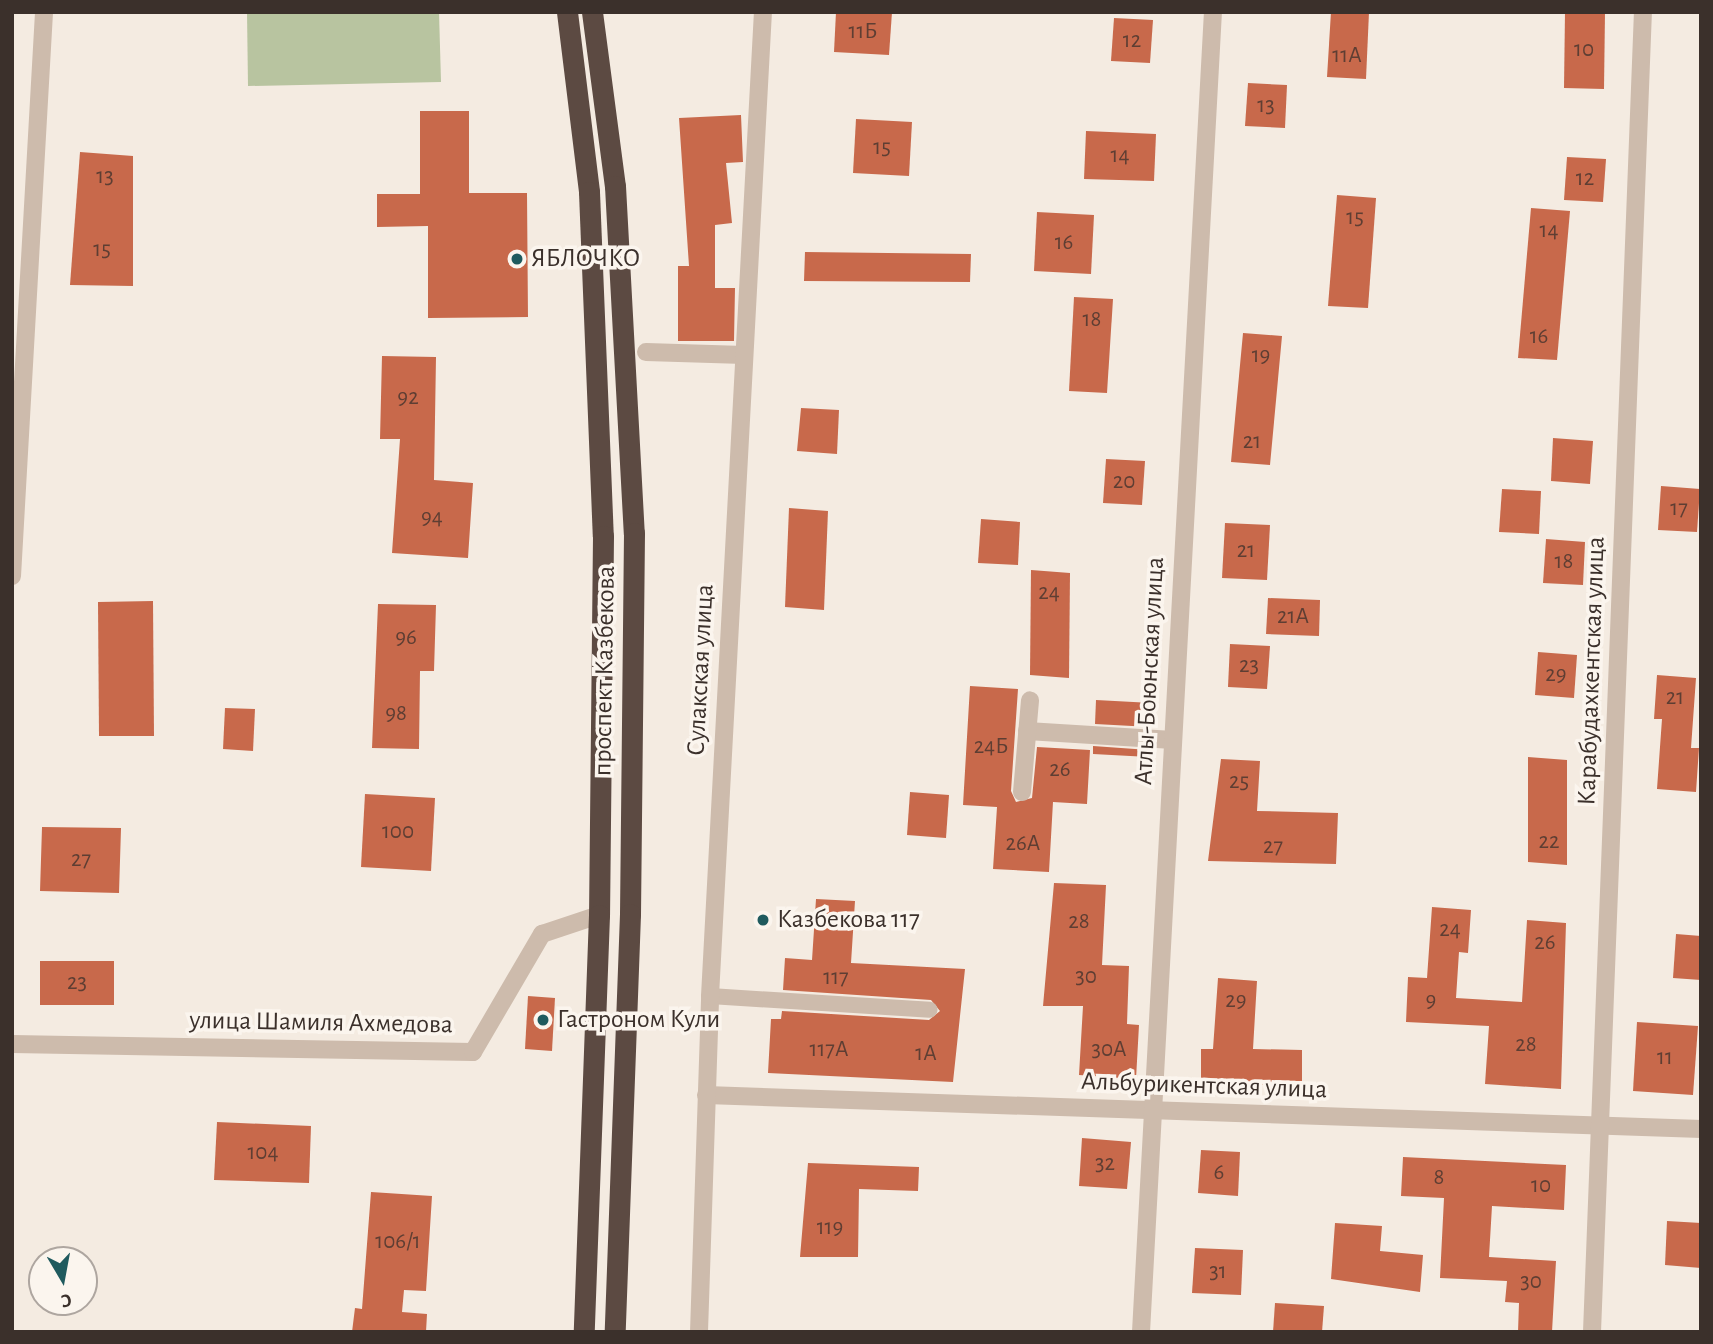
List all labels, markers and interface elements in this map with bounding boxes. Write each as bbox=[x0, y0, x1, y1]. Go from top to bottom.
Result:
house number: 11Б bbox=[849, 18, 877, 46]
house number: 12 bbox=[1123, 27, 1141, 55]
house number: 10 bbox=[1574, 36, 1594, 64]
house number: 11А bbox=[1332, 42, 1362, 70]
house number: 13 bbox=[1257, 92, 1275, 120]
house number: 15 bbox=[873, 134, 891, 162]
house number: 14 bbox=[1111, 142, 1129, 170]
house number: 13 bbox=[96, 163, 114, 191]
house number: 12 bbox=[1576, 165, 1594, 193]
house number: 15 bbox=[1346, 204, 1364, 232]
house number: 14 bbox=[1540, 217, 1558, 245]
house number: 16 bbox=[1055, 229, 1073, 257]
house number: 15 bbox=[93, 236, 111, 264]
place label: ЯБЛОЧКО bbox=[531, 243, 640, 275]
marker: ЯБЛОЧКО bbox=[509, 251, 525, 267]
house number: 18 bbox=[1083, 306, 1101, 334]
house number: 16 bbox=[1530, 323, 1548, 351]
house number: 19 bbox=[1252, 342, 1270, 370]
house number: 92 bbox=[397, 384, 419, 412]
house number: 21 bbox=[1243, 428, 1261, 456]
house number: 20 bbox=[1113, 468, 1135, 496]
house number: 17 bbox=[1670, 495, 1688, 523]
house number: 94 bbox=[421, 504, 443, 532]
street label: Карабудахкентская улица bbox=[1572, 536, 1612, 806]
house number: 21 bbox=[1237, 537, 1255, 565]
house number: 18 bbox=[1555, 548, 1573, 576]
street label: Атлы-Боюнская улица bbox=[1128, 556, 1172, 786]
street label: проспект Казбекова bbox=[588, 565, 622, 777]
house number: 24 bbox=[1038, 579, 1060, 607]
street label: Сулакская улица bbox=[681, 583, 721, 757]
house number: 21А bbox=[1277, 603, 1309, 631]
house number: 96 bbox=[395, 624, 417, 652]
house number: 23 bbox=[1239, 652, 1259, 680]
house number: 29 bbox=[1545, 661, 1567, 689]
house number: 21 bbox=[1666, 684, 1684, 712]
house number: 98 bbox=[385, 700, 407, 728]
house number: 24Б bbox=[974, 733, 1008, 761]
house number: 26 bbox=[1049, 756, 1071, 784]
house number: 25 bbox=[1229, 768, 1249, 796]
house number: 100 bbox=[382, 818, 414, 846]
house number: 22 bbox=[1539, 828, 1559, 856]
house number: 26А bbox=[1006, 830, 1040, 858]
house number: 27 bbox=[1263, 833, 1283, 861]
house number: 27 bbox=[71, 846, 91, 874]
place label: Казбекова 117 bbox=[777, 904, 920, 936]
house number: 28 bbox=[1068, 908, 1090, 936]
marker: Казбекова 117 bbox=[755, 912, 771, 928]
house number: 24 bbox=[1439, 916, 1461, 944]
house number: 26 bbox=[1534, 929, 1556, 957]
house number: 30 bbox=[1075, 963, 1097, 991]
house number: 117 bbox=[823, 964, 849, 992]
house number: 23 bbox=[67, 969, 87, 997]
house number: 29 bbox=[1225, 987, 1247, 1015]
house number: 9 bbox=[1426, 987, 1436, 1015]
place label: Гастроном Кули bbox=[557, 1004, 720, 1036]
street label: улица Шамиля Ахмедова bbox=[189, 1005, 453, 1041]
marker: Гастроном Кули bbox=[535, 1012, 551, 1028]
house number: 28 bbox=[1515, 1031, 1537, 1059]
house number: 117А bbox=[810, 1036, 848, 1064]
house number: 30А bbox=[1091, 1036, 1127, 1064]
house number: 1А bbox=[915, 1040, 937, 1068]
house number: 11 bbox=[1657, 1044, 1673, 1072]
street label: Альбурикентская улица bbox=[1080, 1066, 1328, 1106]
house number: 104 bbox=[247, 1139, 279, 1167]
house number: 32 bbox=[1095, 1150, 1115, 1178]
house number: 6 bbox=[1214, 1159, 1224, 1187]
house number: 8 bbox=[1434, 1164, 1444, 1192]
house number: 10 bbox=[1531, 1172, 1551, 1200]
house number: 119 bbox=[817, 1214, 843, 1242]
house number: 106/1 bbox=[375, 1228, 421, 1256]
north arrow bbox=[28, 1246, 98, 1316]
house number: 31 bbox=[1209, 1258, 1227, 1286]
house number: 30 bbox=[1520, 1268, 1542, 1296]
text: С bbox=[60, 1290, 73, 1310]

